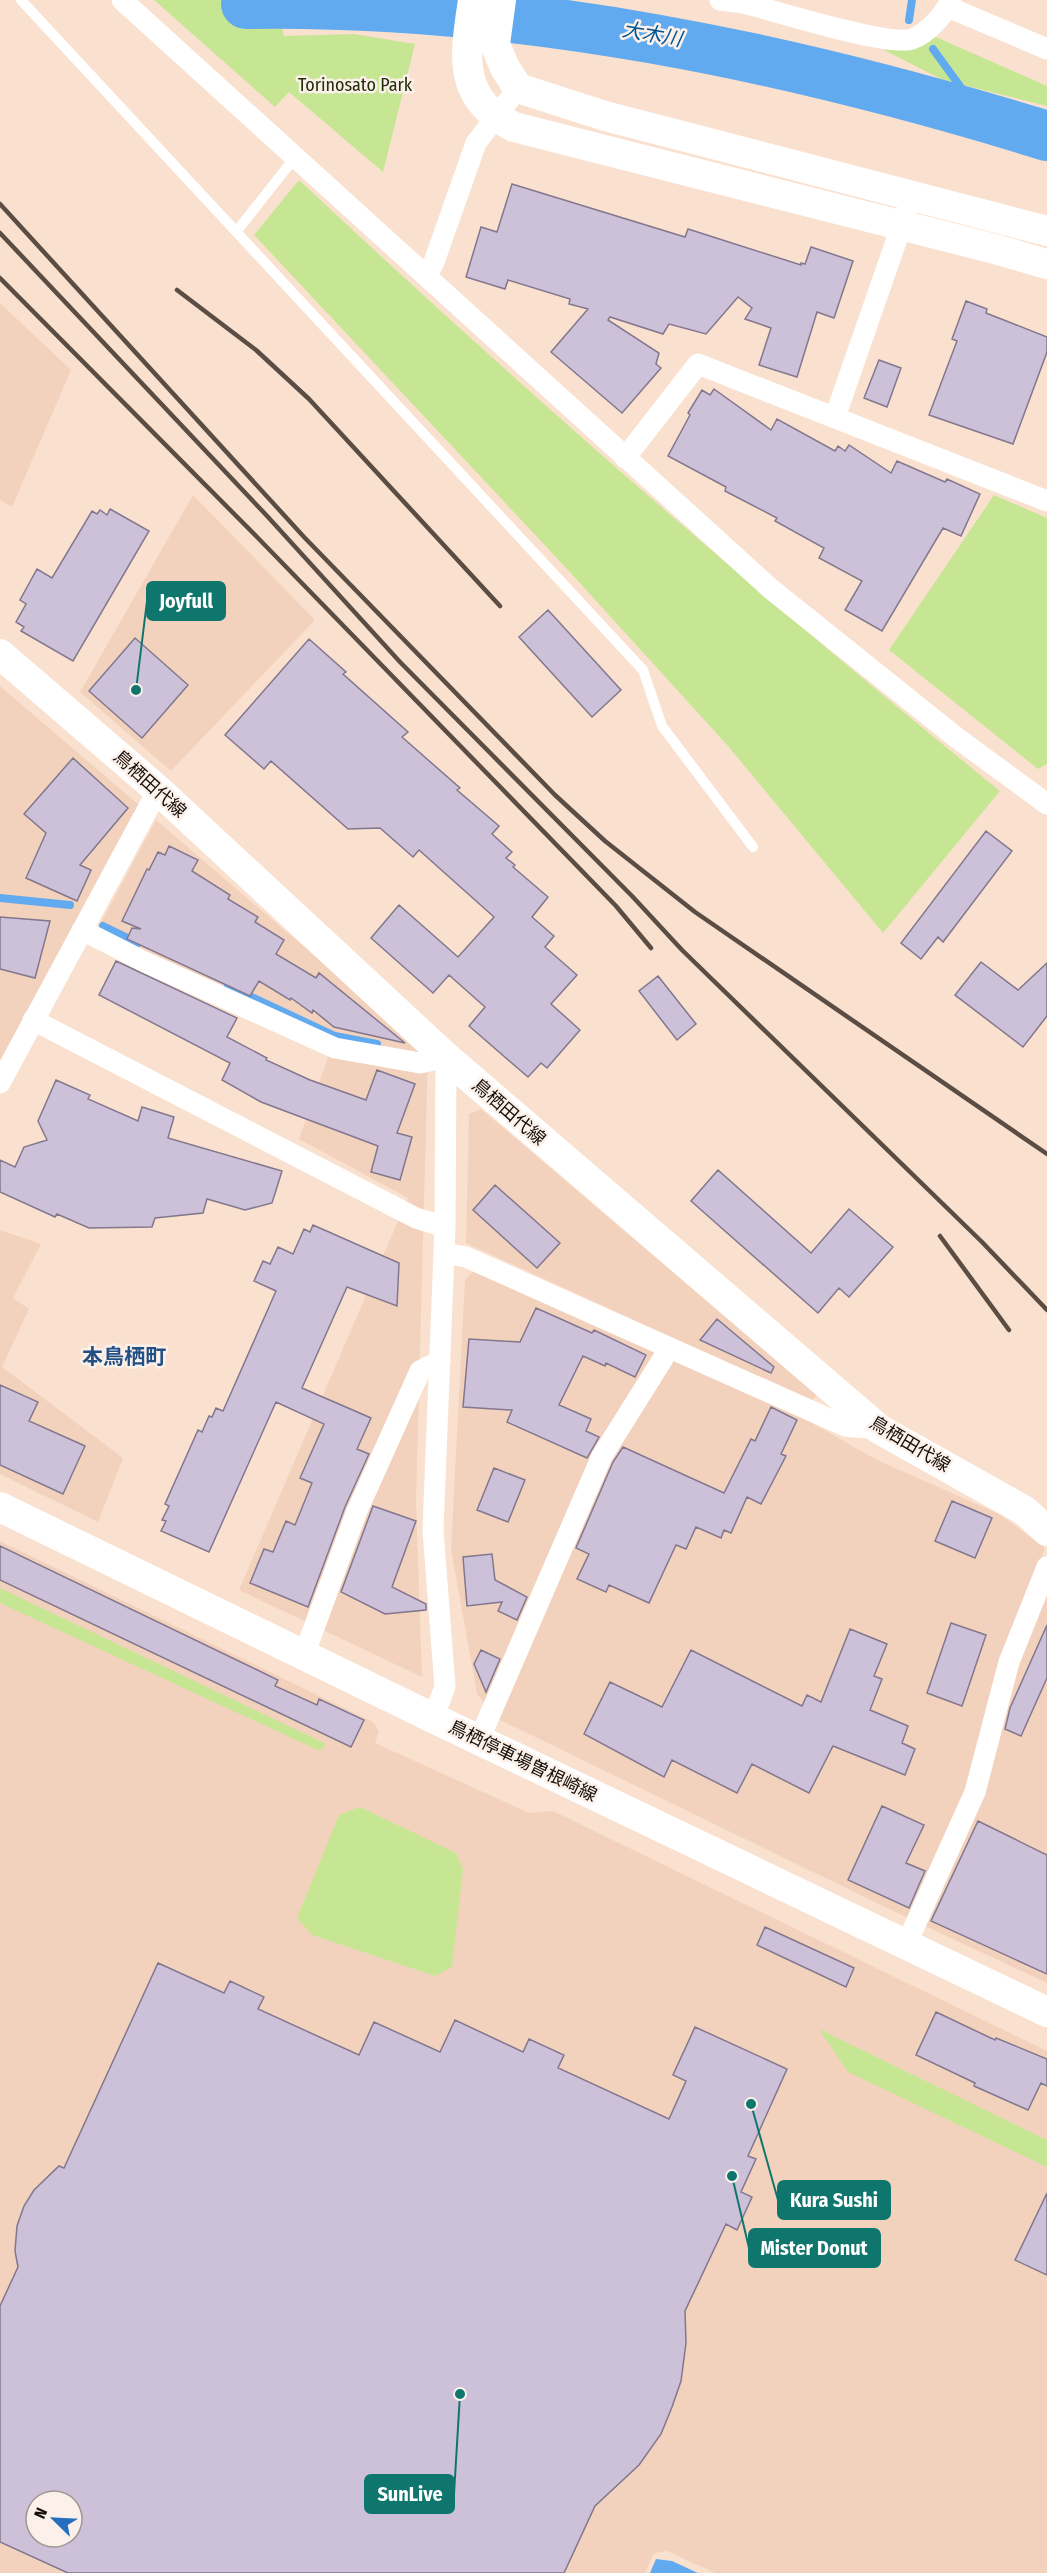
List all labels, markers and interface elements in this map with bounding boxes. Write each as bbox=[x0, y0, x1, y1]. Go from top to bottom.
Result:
water label: 大木川 bbox=[620, 17, 686, 51]
park label: Torinosato Park bbox=[298, 74, 413, 96]
callout: Joyfull bbox=[147, 582, 225, 620]
text: Joyfull bbox=[158, 589, 213, 613]
street label: 鳥栖田代線 bbox=[109, 746, 191, 822]
street label: 鳥栖田代線 bbox=[468, 1074, 550, 1150]
district label: 本鳥栖町 bbox=[82, 1344, 166, 1370]
street label: 鳥栖田代線 bbox=[866, 1411, 954, 1477]
street label: 鳥栖停車場曽根崎線 bbox=[445, 1716, 601, 1806]
callout: Kura Sushi bbox=[778, 2181, 890, 2219]
text: Kura Sushi bbox=[790, 2188, 878, 2212]
callout: Mister Donut bbox=[749, 2229, 880, 2267]
text: Mister Donut bbox=[760, 2236, 869, 2260]
callout: SunLive bbox=[365, 2475, 454, 2513]
text: SunLive bbox=[377, 2482, 443, 2506]
north arrow bbox=[24, 2489, 84, 2549]
text: N bbox=[30, 2505, 51, 2521]

